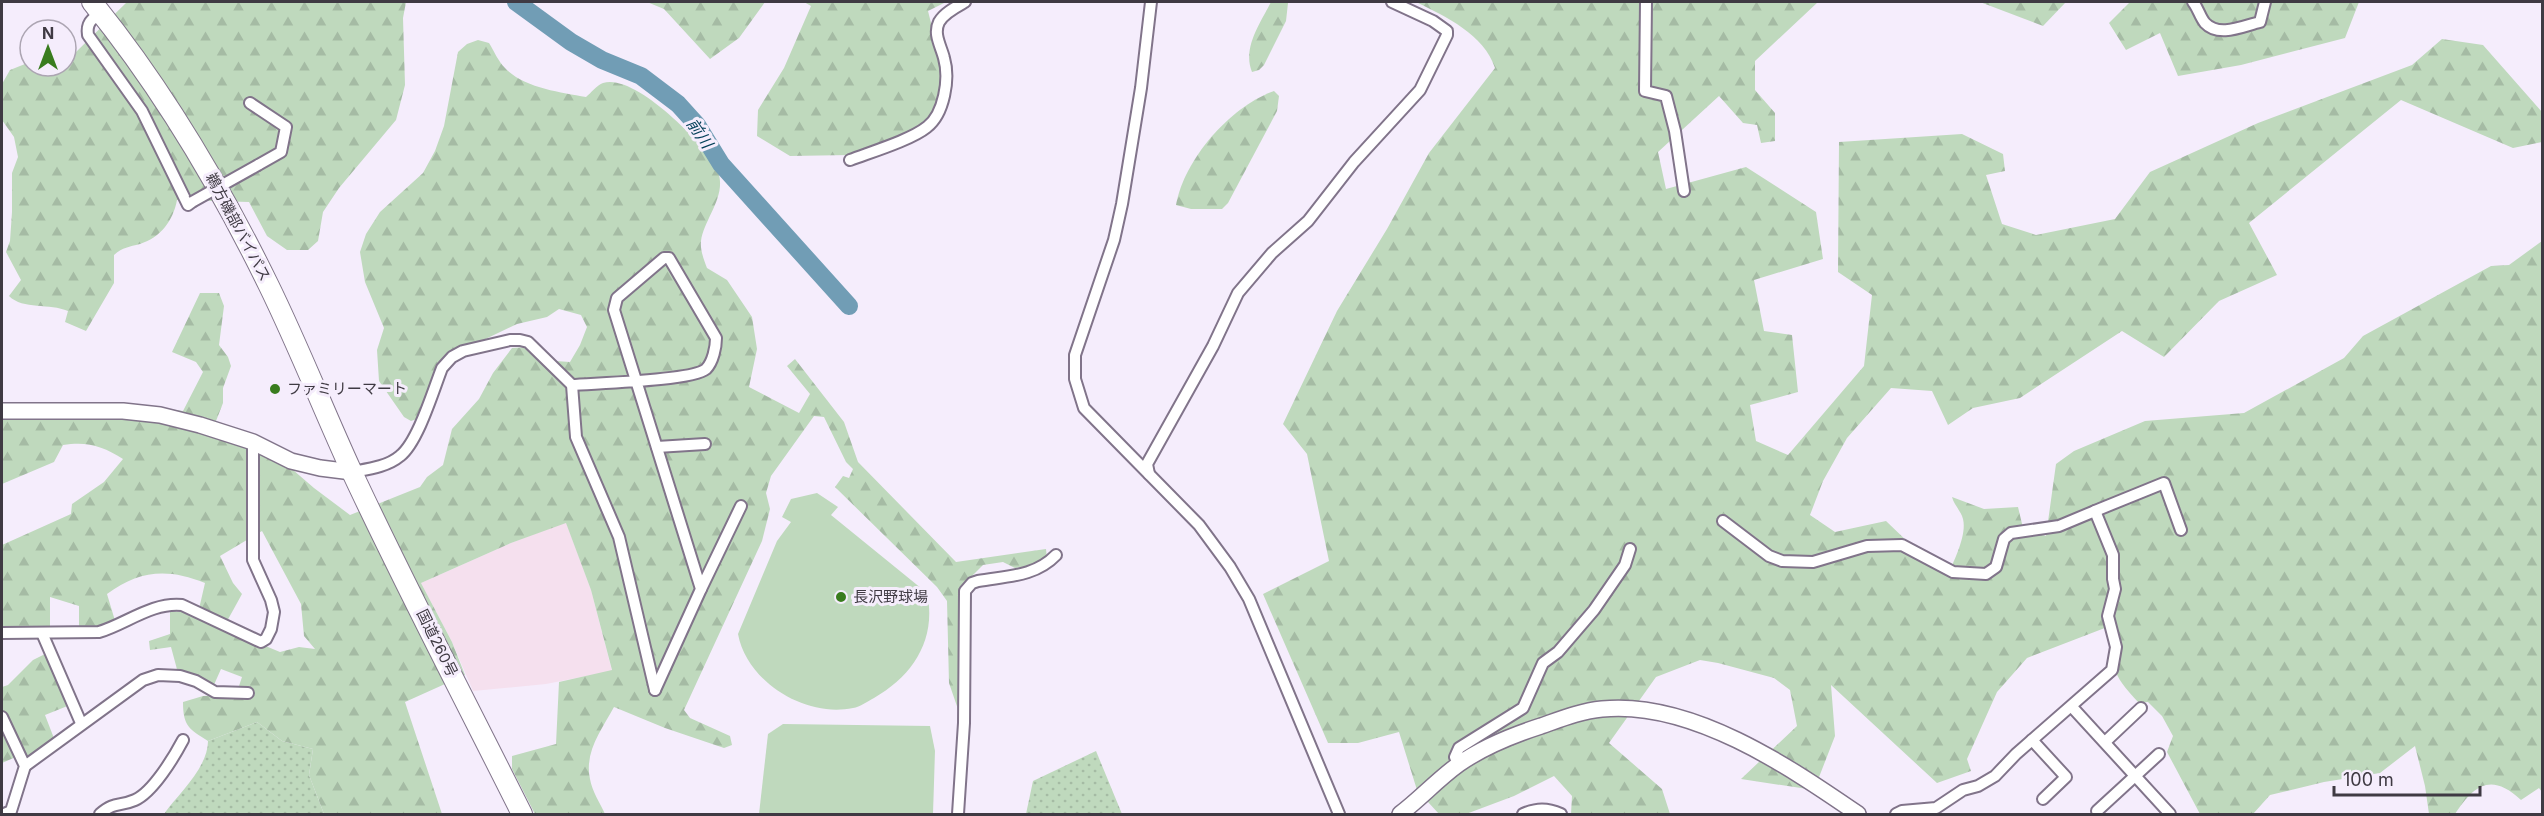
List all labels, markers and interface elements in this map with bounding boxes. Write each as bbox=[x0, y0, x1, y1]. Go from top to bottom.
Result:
north arrow bbox=[18, 18, 78, 78]
text: N bbox=[42, 23, 54, 43]
water label: 前川 bbox=[683, 114, 719, 153]
street label: 鵜方磯部バイパス bbox=[202, 169, 275, 284]
place label: ファミリーマート bbox=[287, 379, 407, 398]
marker: ファミリーマート bbox=[268, 382, 282, 396]
place label: 長沢野球場 bbox=[853, 587, 928, 606]
marker: 長沢野球場 bbox=[834, 590, 848, 604]
street label: 国道260号 bbox=[413, 606, 462, 680]
scale bar bbox=[2334, 759, 2480, 797]
text: 100 m bbox=[2343, 769, 2394, 790]

